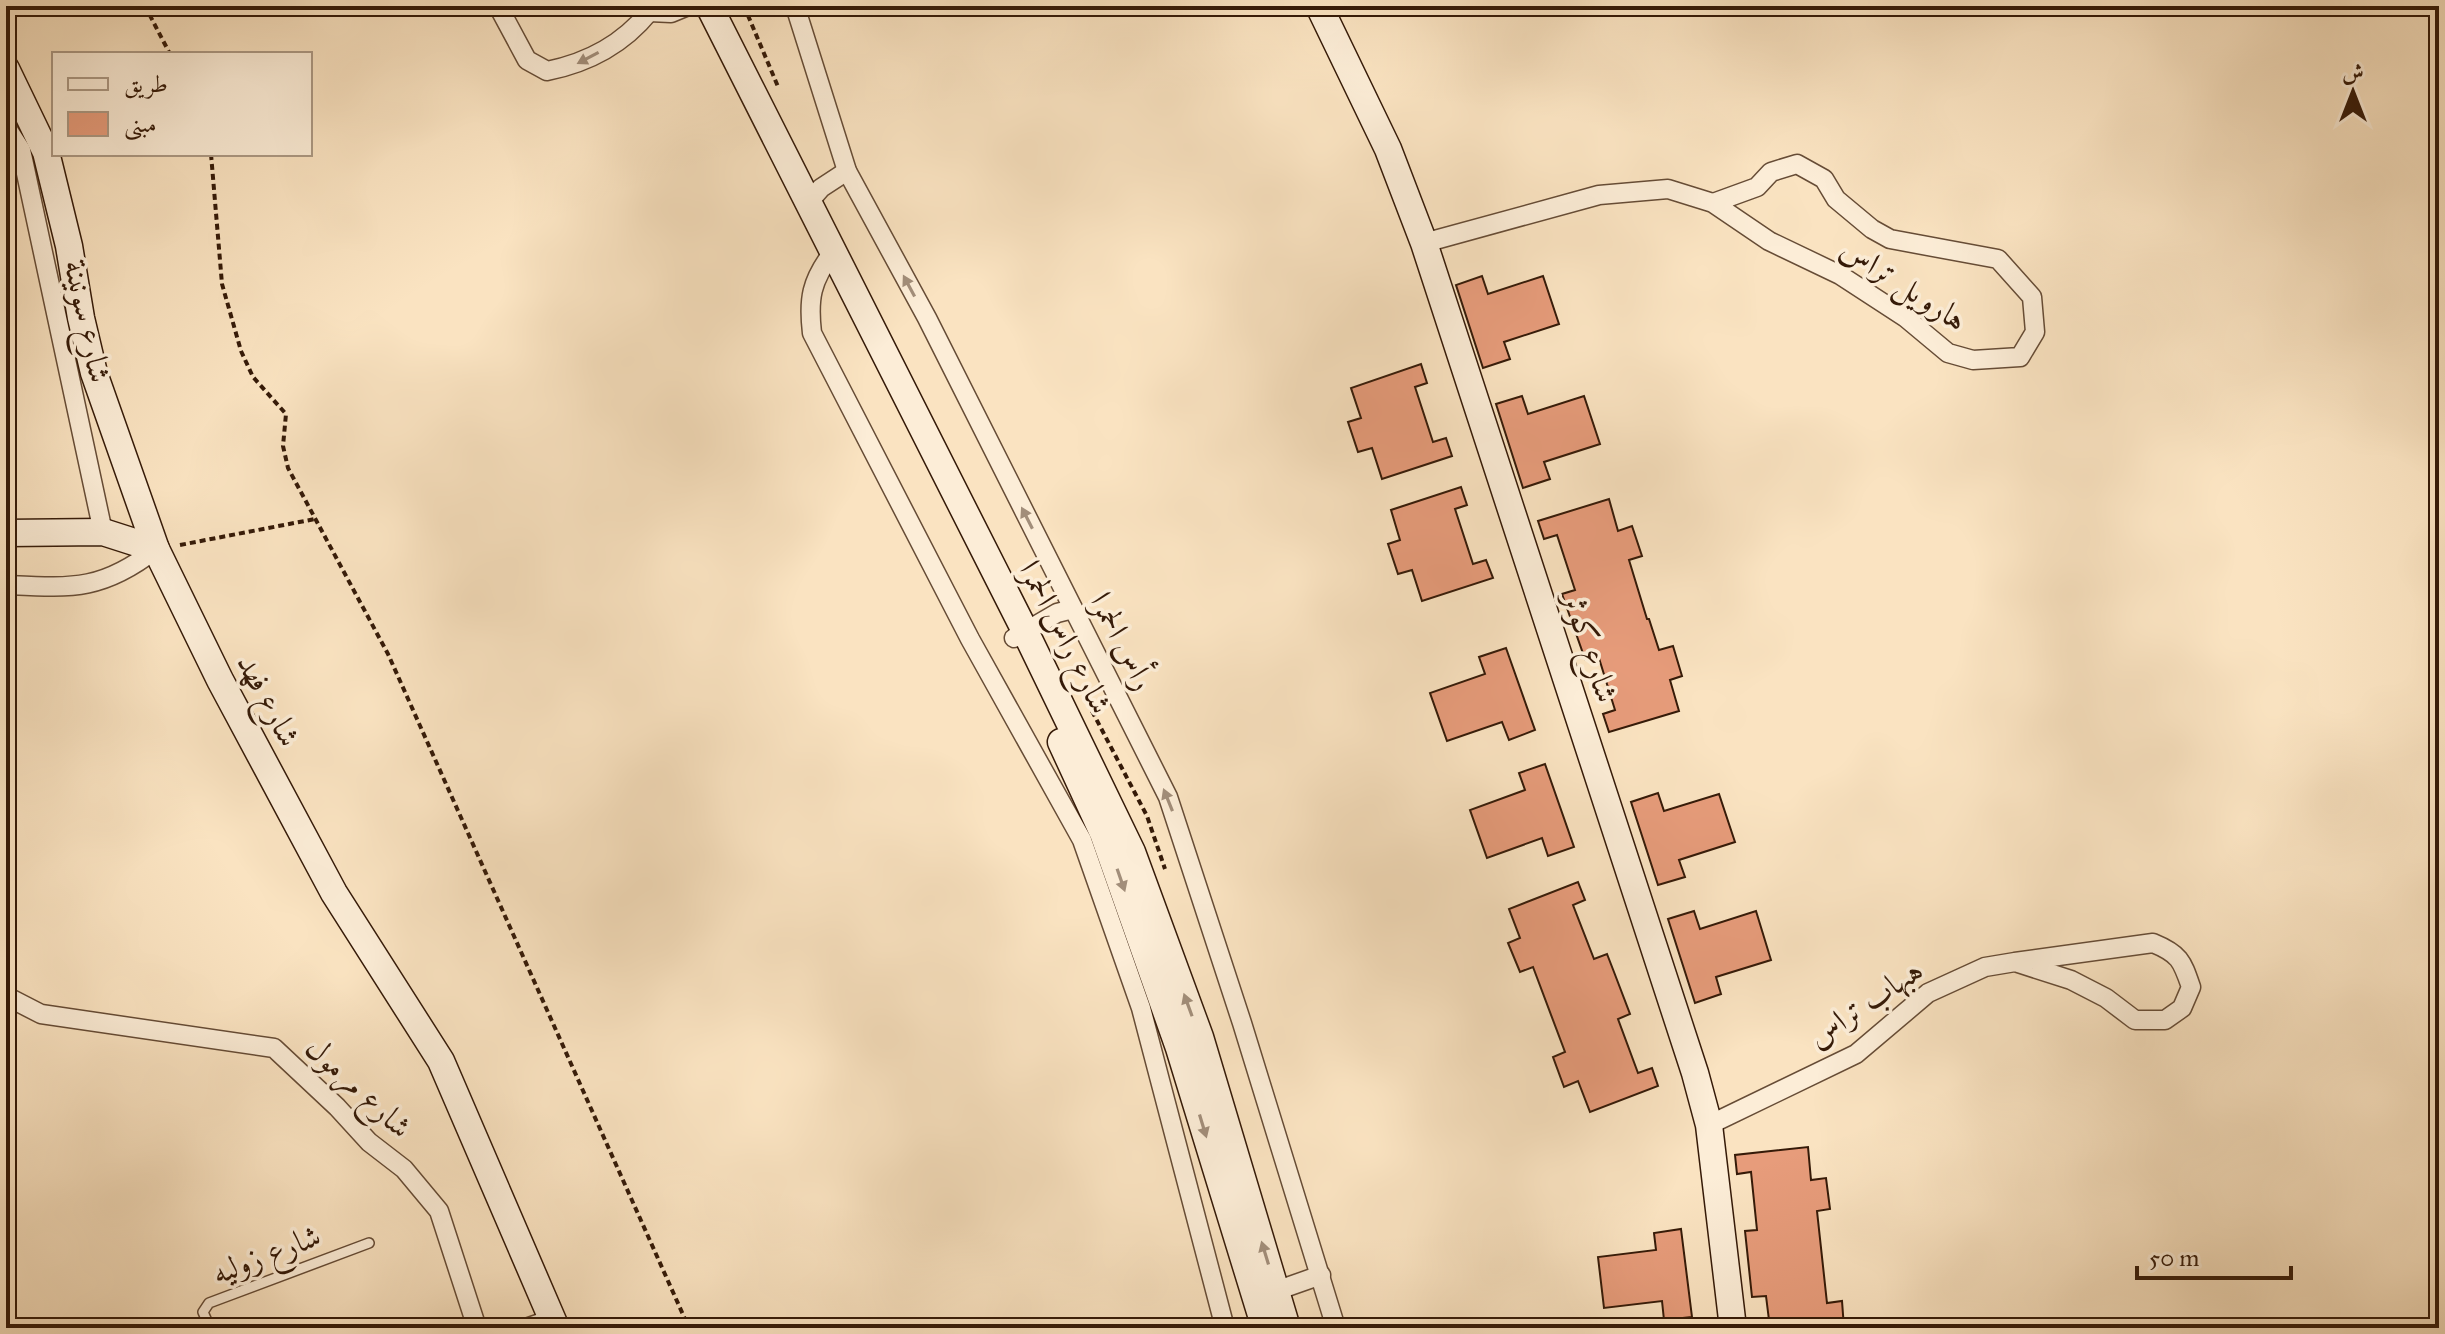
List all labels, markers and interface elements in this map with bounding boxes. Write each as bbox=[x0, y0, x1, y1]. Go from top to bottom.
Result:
one-way arrow bbox=[576, 51, 599, 65]
legend bbox=[52, 52, 312, 156]
north arrow bbox=[2313, 52, 2393, 132]
text: ش bbox=[2342, 59, 2364, 86]
text: طريق bbox=[124, 69, 168, 99]
text: مبنى bbox=[124, 109, 157, 141]
street label: هارويل تراس bbox=[1831, 229, 1974, 342]
street label: شارع سونينة bbox=[49, 256, 120, 388]
one-way arrow bbox=[902, 275, 916, 297]
one-way arrow bbox=[1020, 506, 1034, 529]
street label: شارع راس الحمرا bbox=[1004, 554, 1121, 723]
street label: رأس الحمرا bbox=[1081, 584, 1166, 697]
street label: شارع كوثر bbox=[1547, 584, 1627, 710]
street label: شارع فهد bbox=[222, 647, 309, 757]
one-way arrow bbox=[1161, 788, 1174, 812]
one-way arrow bbox=[1115, 868, 1127, 892]
street label: هبهاب تراس bbox=[1800, 951, 1931, 1057]
one-way arrow bbox=[1182, 993, 1194, 1017]
street label: شارع مرمول bbox=[293, 1028, 420, 1152]
one-way arrow bbox=[1197, 1115, 1210, 1139]
street label: شارع زوليه bbox=[206, 1216, 329, 1300]
scale bar bbox=[2137, 1230, 2291, 1280]
one-way arrow bbox=[1258, 1241, 1271, 1265]
text: 50 m bbox=[2149, 1243, 2199, 1273]

